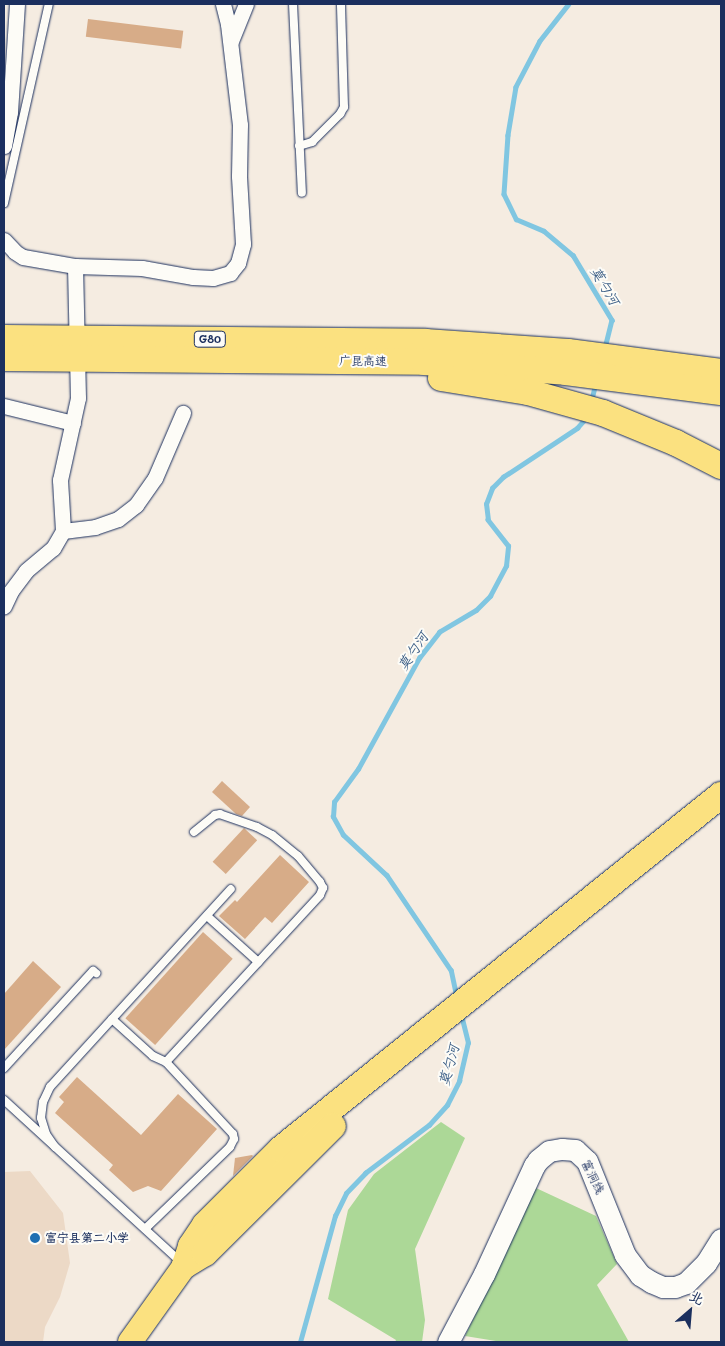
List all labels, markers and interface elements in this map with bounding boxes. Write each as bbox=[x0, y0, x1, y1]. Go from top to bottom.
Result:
water label: 莫勺河 bbox=[587, 264, 623, 308]
road number: G80 bbox=[194, 330, 226, 348]
street label: 广昆高速 bbox=[339, 353, 387, 369]
water label: 莫勺河 bbox=[394, 629, 432, 673]
water label: 莫勺河 bbox=[435, 1043, 463, 1087]
street label: 富洞线 bbox=[579, 1158, 607, 1196]
place label: 富宁县第二小学 bbox=[45, 1231, 129, 1245]
marker: 富宁县第二小学 bbox=[29, 1232, 41, 1244]
north arrow bbox=[665, 1286, 715, 1336]
text: 北 bbox=[686, 1286, 708, 1309]

